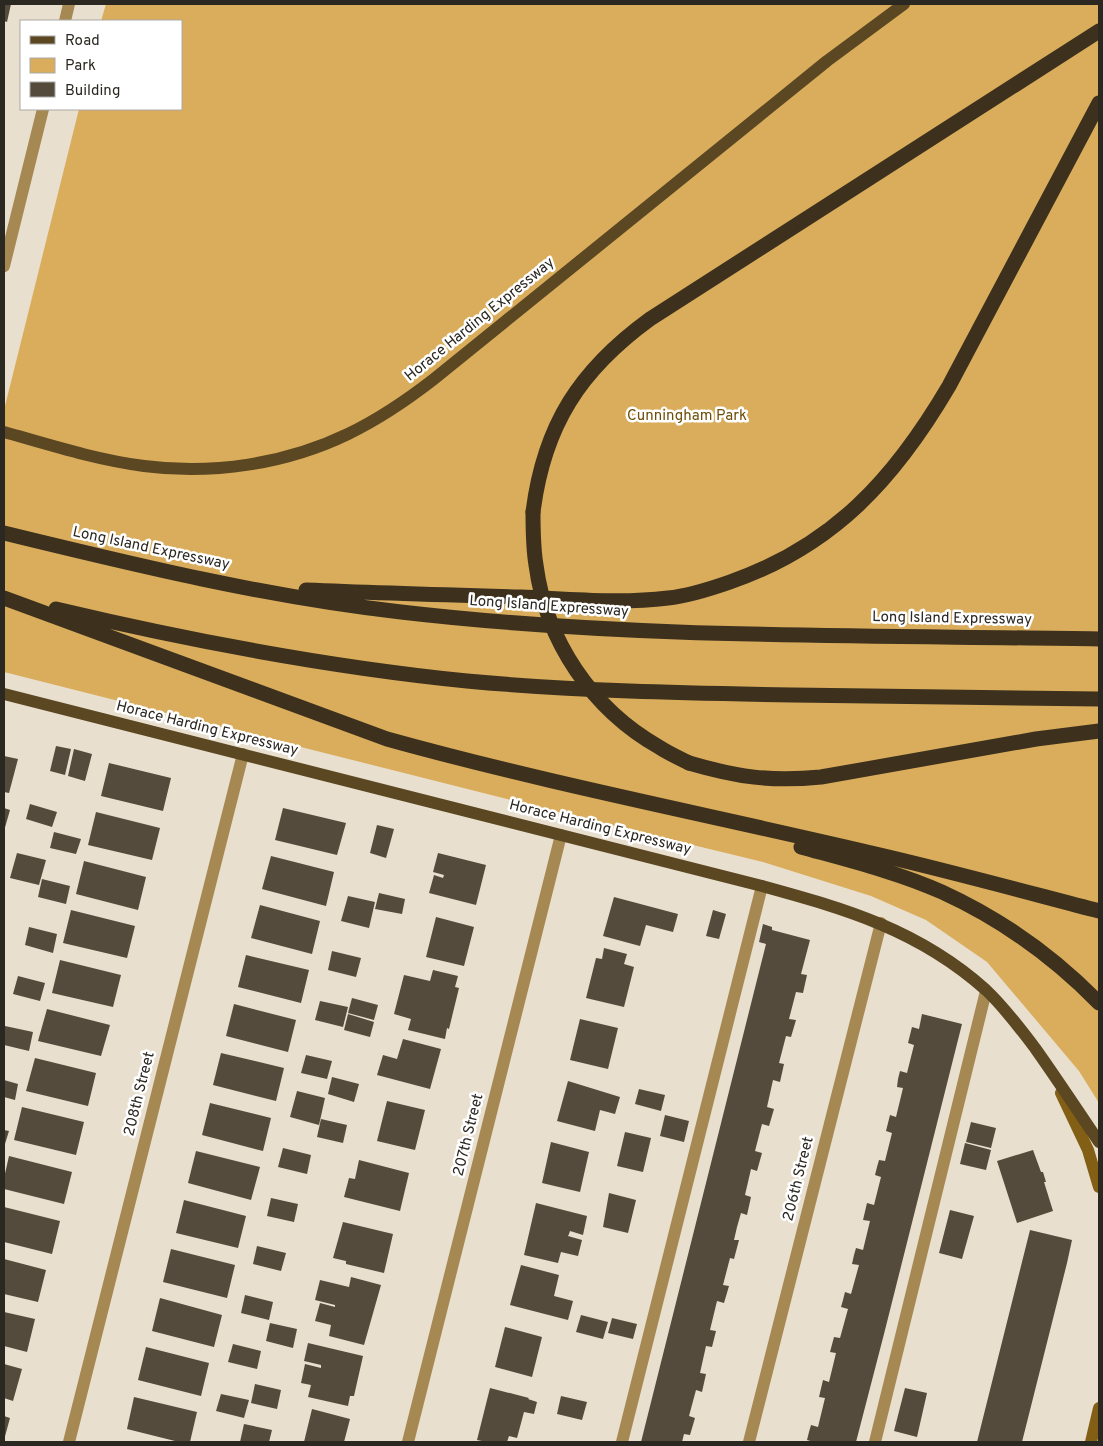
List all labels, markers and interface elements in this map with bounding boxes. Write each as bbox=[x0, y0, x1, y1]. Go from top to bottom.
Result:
legend bbox=[20, 20, 182, 110]
text: Road bbox=[65, 32, 100, 51]
text: Park bbox=[65, 57, 96, 76]
text: Building bbox=[65, 82, 120, 101]
street label: Horace Harding Expressway bbox=[401, 254, 559, 386]
park label: Cunningham Park bbox=[627, 407, 747, 426]
street label: Long Island Expressway bbox=[71, 523, 231, 575]
street label: Long Island Expressway bbox=[469, 592, 629, 622]
street label: Long Island Expressway bbox=[872, 608, 1032, 630]
street label: Horace Harding Expressway bbox=[114, 697, 300, 761]
street label: Horace Harding Expressway bbox=[507, 796, 693, 860]
street label: 208th Street bbox=[120, 1050, 160, 1138]
street label: 207th Street bbox=[450, 1092, 488, 1178]
street label: 206th Street bbox=[779, 1135, 819, 1223]

